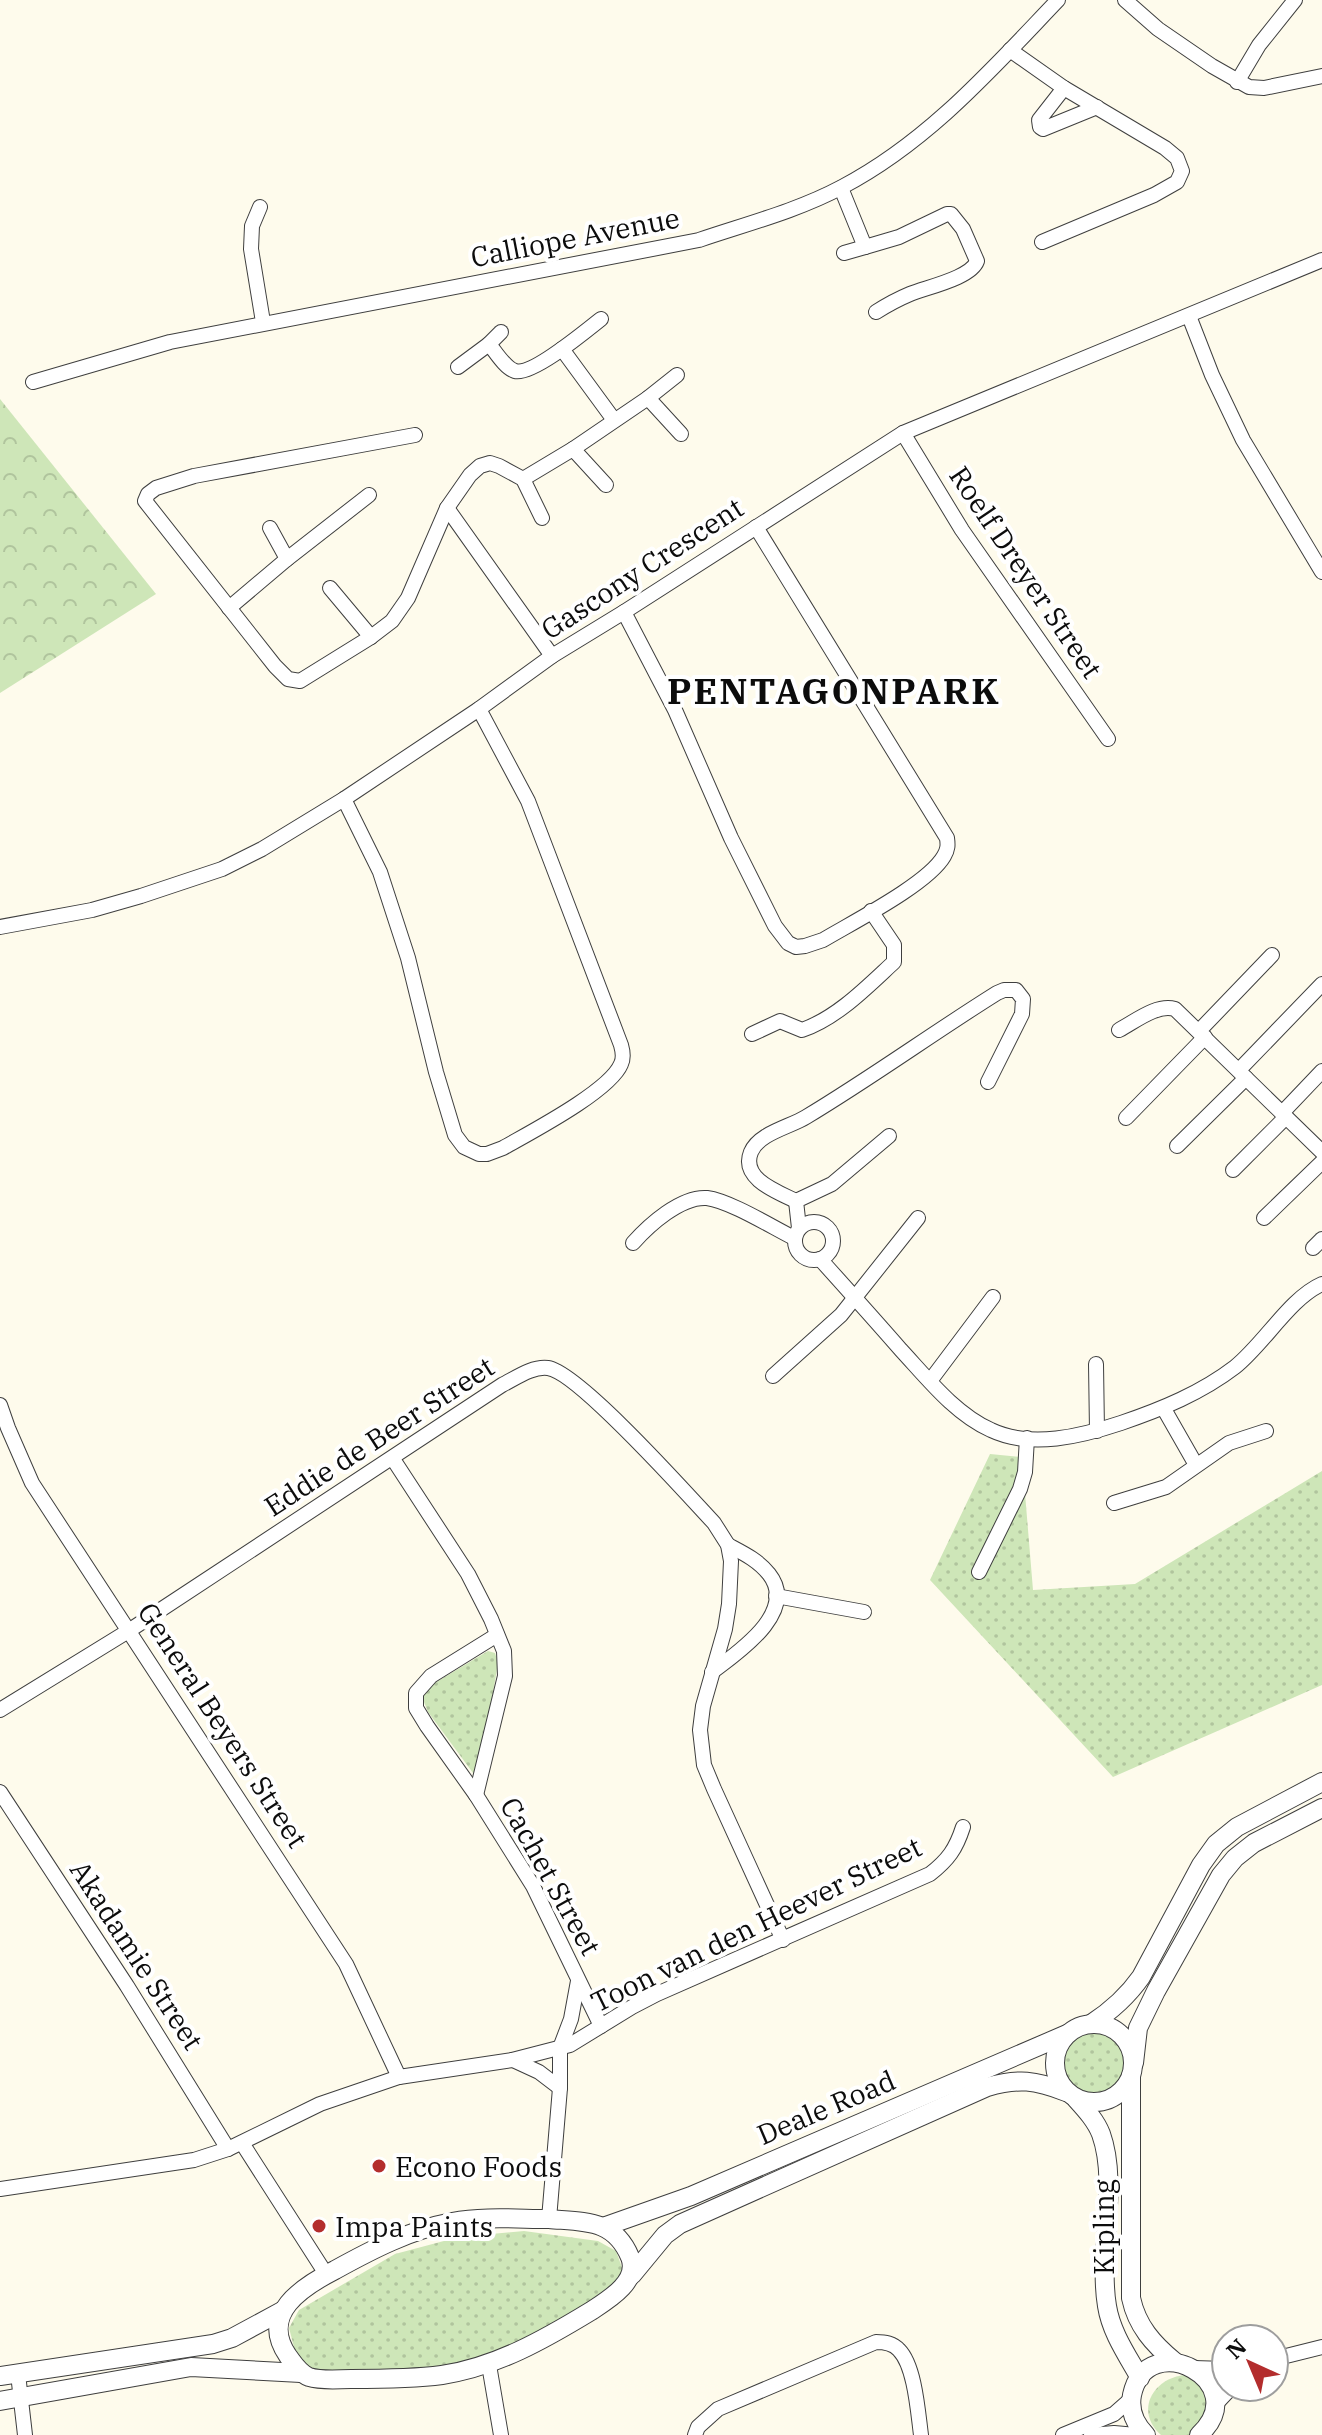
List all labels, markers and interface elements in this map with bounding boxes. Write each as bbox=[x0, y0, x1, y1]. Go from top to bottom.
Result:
street label: Calliope Avenue bbox=[467, 199, 683, 275]
street label: Roelf Dreyer Street bbox=[941, 459, 1111, 685]
street label: Gascony Crescent bbox=[534, 489, 750, 647]
district label: PENTAGONPARK bbox=[667, 667, 1001, 714]
street label: Eddie de Beer Street bbox=[257, 1348, 501, 1524]
street label: General Beyers Street bbox=[130, 1595, 316, 1855]
street label: Cachet Street bbox=[492, 1790, 610, 1962]
street label: Toon van den Heever Street bbox=[585, 1828, 927, 2020]
street label: Akadamie Street bbox=[62, 1853, 212, 2057]
street label: Deale Road bbox=[751, 2061, 901, 2153]
place label: Econo Foods bbox=[395, 2148, 562, 2185]
marker: Econo Foods bbox=[370, 2157, 388, 2175]
street label: Kipling bbox=[1085, 2179, 1122, 2275]
place label: Impa Paints bbox=[335, 2208, 493, 2245]
marker: Impa Paints bbox=[310, 2217, 328, 2235]
north arrow bbox=[1210, 2323, 1290, 2403]
text: N bbox=[1219, 2332, 1252, 2365]

